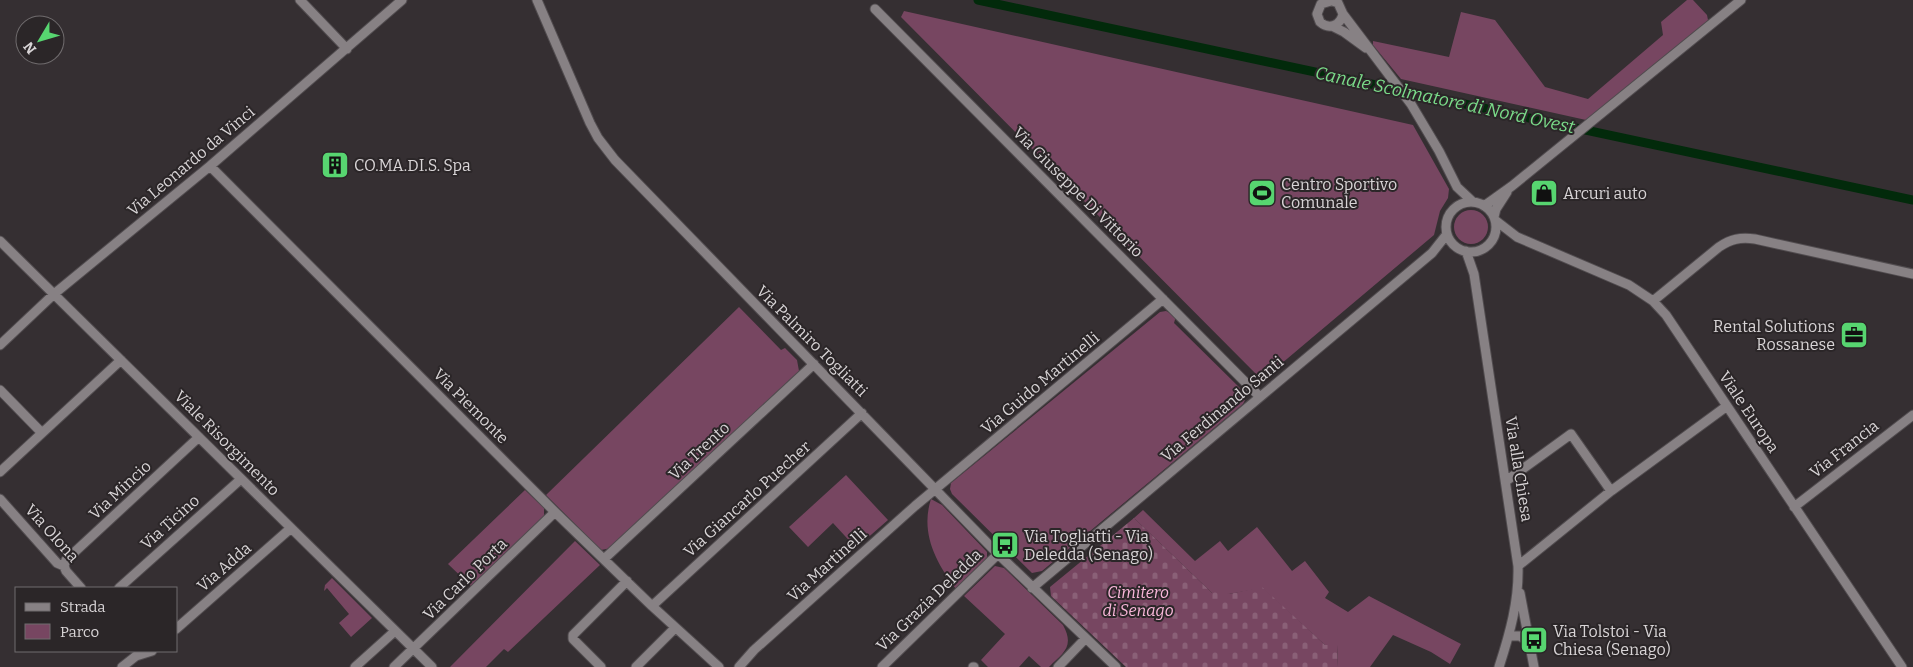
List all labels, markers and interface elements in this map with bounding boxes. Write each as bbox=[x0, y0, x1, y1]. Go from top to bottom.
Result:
north arrow bbox=[15, 15, 65, 65]
text: N bbox=[20, 38, 40, 57]
water label: Canale Scolmatore di Nord Ovest bbox=[1313, 62, 1577, 138]
street label: Via Leonardo da Vinci bbox=[124, 102, 259, 220]
street label: Via Giuseppe Di Vittorio bbox=[1009, 123, 1147, 261]
building icon: CO.MA.DI.S. Spa bbox=[320, 150, 350, 180]
place label: CO.MA.DI.S. Spa bbox=[354, 156, 471, 175]
place label: Centro Sportivo Comunale bbox=[1281, 175, 1397, 212]
sports icon: Centro Sportivo Comunale bbox=[1247, 178, 1277, 208]
shop icon: Arcuri auto bbox=[1529, 178, 1559, 208]
place label: Arcuri auto bbox=[1563, 184, 1647, 203]
street label: Via Palmiro Togliatti bbox=[753, 282, 872, 401]
place label: Rental Solutions Rossanese bbox=[1713, 317, 1835, 354]
office icon: Rental Solutions Rossanese bbox=[1839, 320, 1869, 350]
street label: Via Guido Martinelli bbox=[977, 328, 1103, 438]
street label: Via Ferdinando Santi bbox=[1157, 352, 1287, 466]
street label: Via Piemonte bbox=[429, 364, 513, 448]
street label: Viale Europa bbox=[1715, 368, 1783, 456]
street label: Viale Risorgimento bbox=[170, 386, 284, 500]
street label: Via alla Chiesa bbox=[1501, 415, 1537, 523]
street label: Via Francia bbox=[1806, 416, 1882, 482]
street label: Via Trento bbox=[665, 418, 733, 484]
street label: Via Giancarlo Puecher bbox=[680, 437, 814, 561]
street label: Via Mincio bbox=[85, 456, 155, 524]
street label: Via Ticino bbox=[137, 491, 203, 553]
street label: Via Olona bbox=[21, 500, 83, 566]
street label: Via Martinelli bbox=[783, 524, 871, 606]
place label: Via Togliatti - Via Deledda (Senago) bbox=[1024, 527, 1153, 564]
bus stop icon: Via Togliatti - Via Deledda (Senago) bbox=[990, 530, 1020, 560]
street label: Via Carlo Porta bbox=[419, 534, 511, 624]
street label: Via Adda bbox=[193, 538, 255, 596]
street label: Via Grazia Deledda bbox=[872, 545, 986, 655]
park label: Cimitero di Senago bbox=[1102, 583, 1174, 620]
legend bbox=[15, 587, 178, 652]
text: Strada bbox=[60, 598, 106, 616]
place label: Via Tolstoi - Via Chiesa (Senago) bbox=[1553, 622, 1671, 659]
text: Parco bbox=[60, 623, 99, 641]
bus stop icon: Via Tolstoi - Via Chiesa (Senago) bbox=[1519, 625, 1549, 655]

